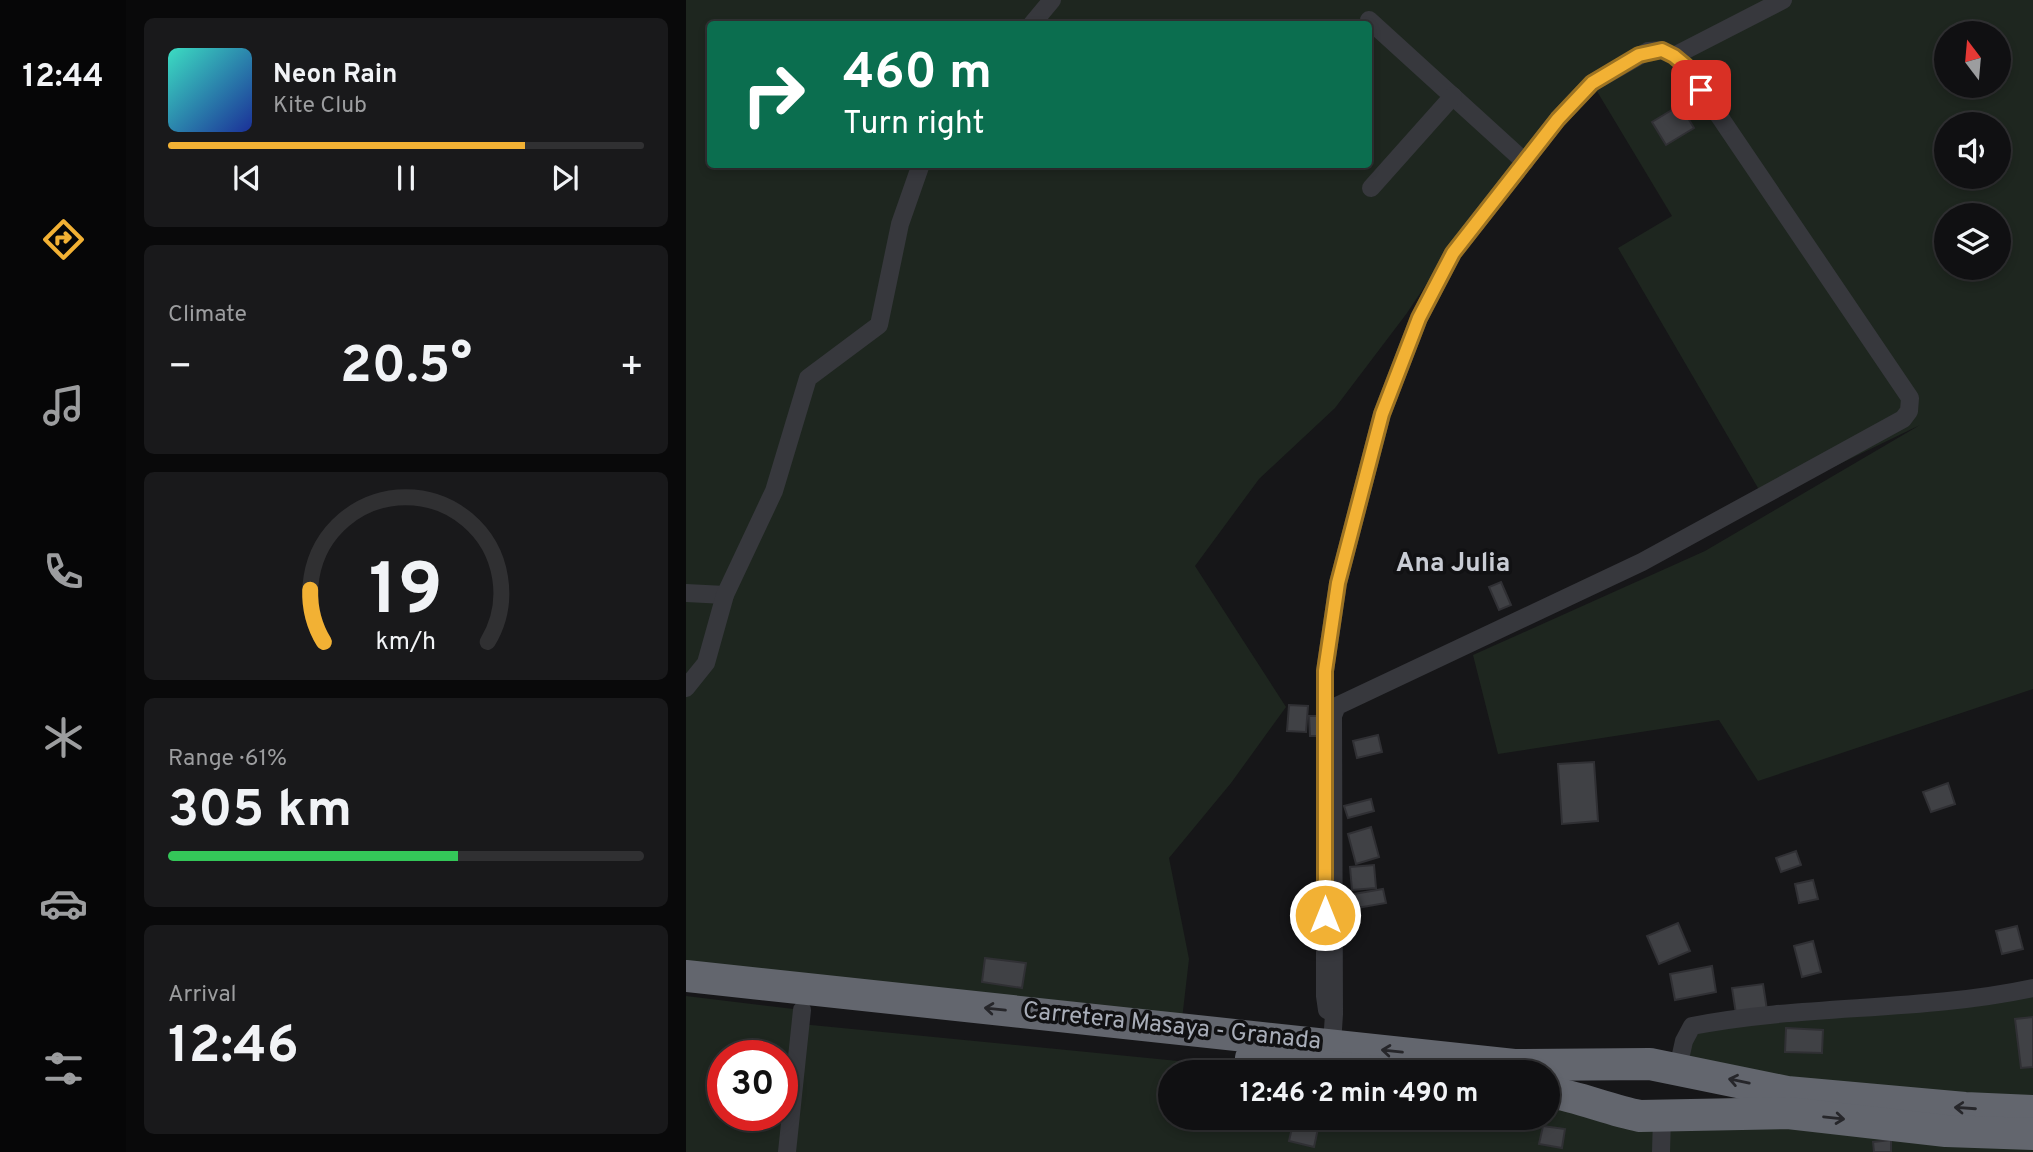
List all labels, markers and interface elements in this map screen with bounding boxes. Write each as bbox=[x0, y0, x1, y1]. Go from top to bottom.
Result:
north arrow bbox=[1934, 21, 2011, 98]
map controls bbox=[1934, 21, 2011, 280]
text: 460 m bbox=[843, 44, 992, 106]
icon: right bbox=[728, 49, 819, 140]
text: 12:44 bbox=[22, 58, 104, 98]
text: Neon Rain bbox=[273, 59, 398, 92]
pin bbox=[1671, 60, 1731, 120]
icon: arrive bbox=[1682, 71, 1720, 109]
text: Kite Club bbox=[273, 92, 367, 121]
text: Turn right bbox=[843, 105, 985, 145]
button: sound bbox=[1934, 112, 2011, 189]
icon: previous bbox=[228, 159, 266, 197]
icon: pause bbox=[387, 159, 425, 197]
icon: next bbox=[546, 159, 584, 197]
button: layers bbox=[1934, 203, 2011, 280]
icon: directions bbox=[39, 215, 88, 264]
text: Climate bbox=[168, 301, 247, 330]
text: 20.5° bbox=[340, 335, 472, 401]
text: − bbox=[168, 344, 193, 393]
text: + bbox=[619, 344, 644, 393]
icon: music bbox=[39, 381, 88, 430]
icon: phone bbox=[39, 547, 88, 596]
text: 19 bbox=[369, 548, 443, 640]
district label: Ana Julia bbox=[1396, 548, 1510, 581]
text: km/h bbox=[376, 627, 436, 659]
icon: climate bbox=[39, 713, 88, 762]
text: Range · 61% bbox=[168, 745, 287, 774]
text: 305 km bbox=[168, 779, 352, 845]
position arrow bbox=[1288, 878, 1362, 952]
icon: car bbox=[39, 879, 88, 928]
text: Arrival bbox=[168, 981, 237, 1010]
street label: Carretera Masaya - Granada bbox=[1021, 996, 1323, 1058]
one-way arrow bbox=[984, 1002, 1007, 1015]
text: 12:46 bbox=[168, 1015, 299, 1081]
speed limit sign: 30 bbox=[707, 1040, 798, 1131]
icon: filters bbox=[39, 1044, 88, 1093]
one-way arrow bbox=[1381, 1044, 1404, 1057]
one-way arrow bbox=[1728, 1073, 1751, 1087]
text: 12:46 · 2 min · 490 m bbox=[1240, 1078, 1478, 1111]
one-way arrow bbox=[1954, 1101, 1977, 1114]
one-way arrow bbox=[1822, 1112, 1845, 1125]

